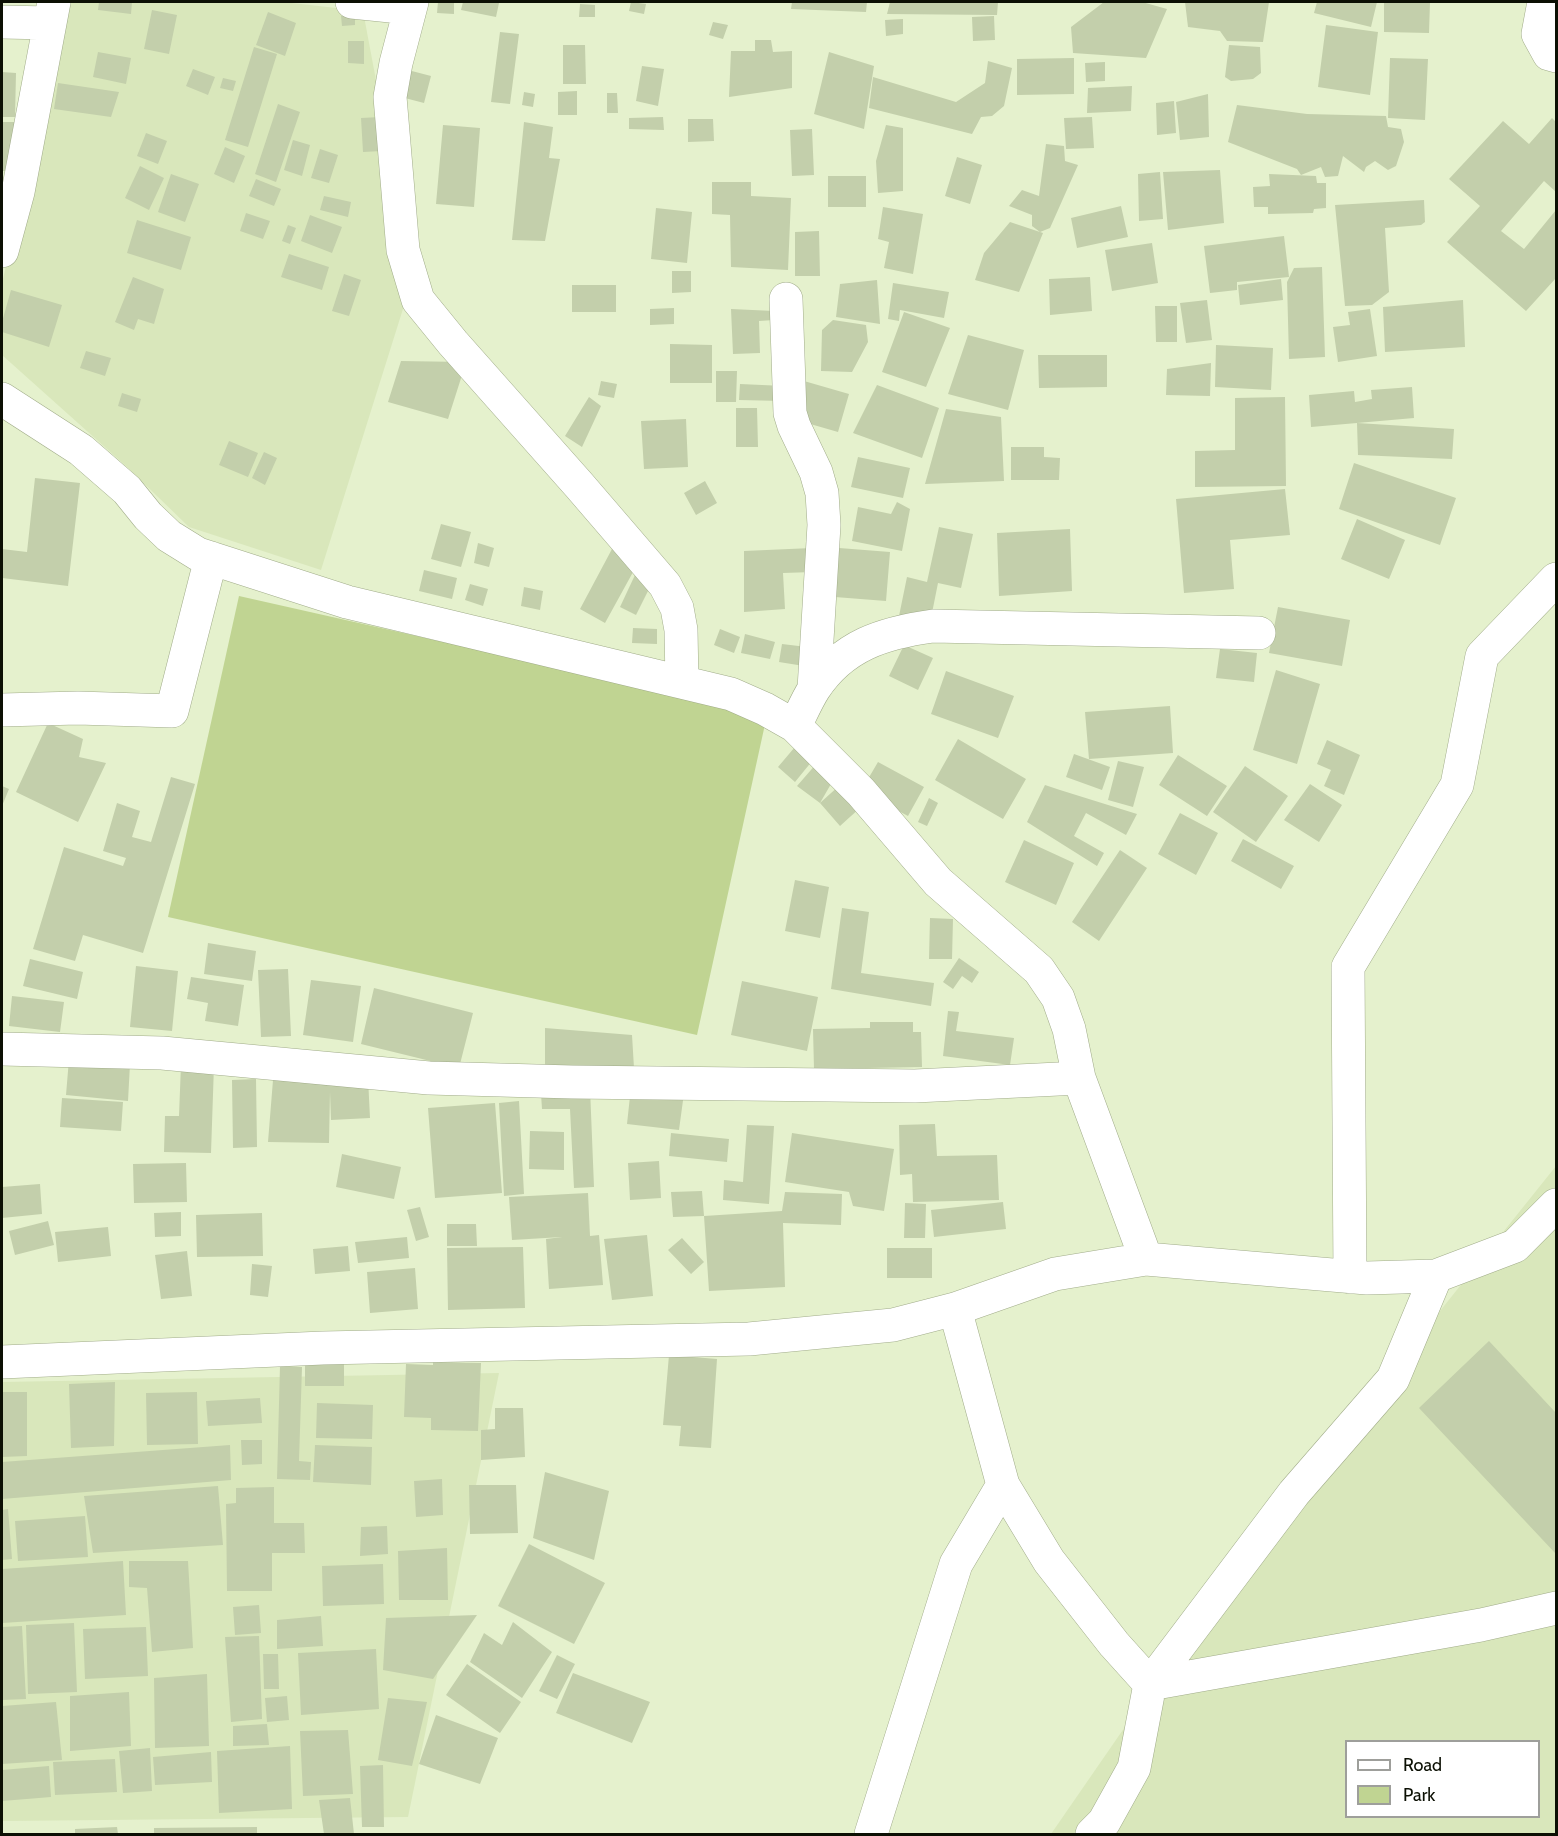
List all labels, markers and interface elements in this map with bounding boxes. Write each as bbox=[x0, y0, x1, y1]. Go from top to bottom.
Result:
legend bbox=[1345, 1740, 1540, 1818]
text: Road bbox=[1403, 1754, 1442, 1776]
text: Park bbox=[1403, 1784, 1435, 1806]

